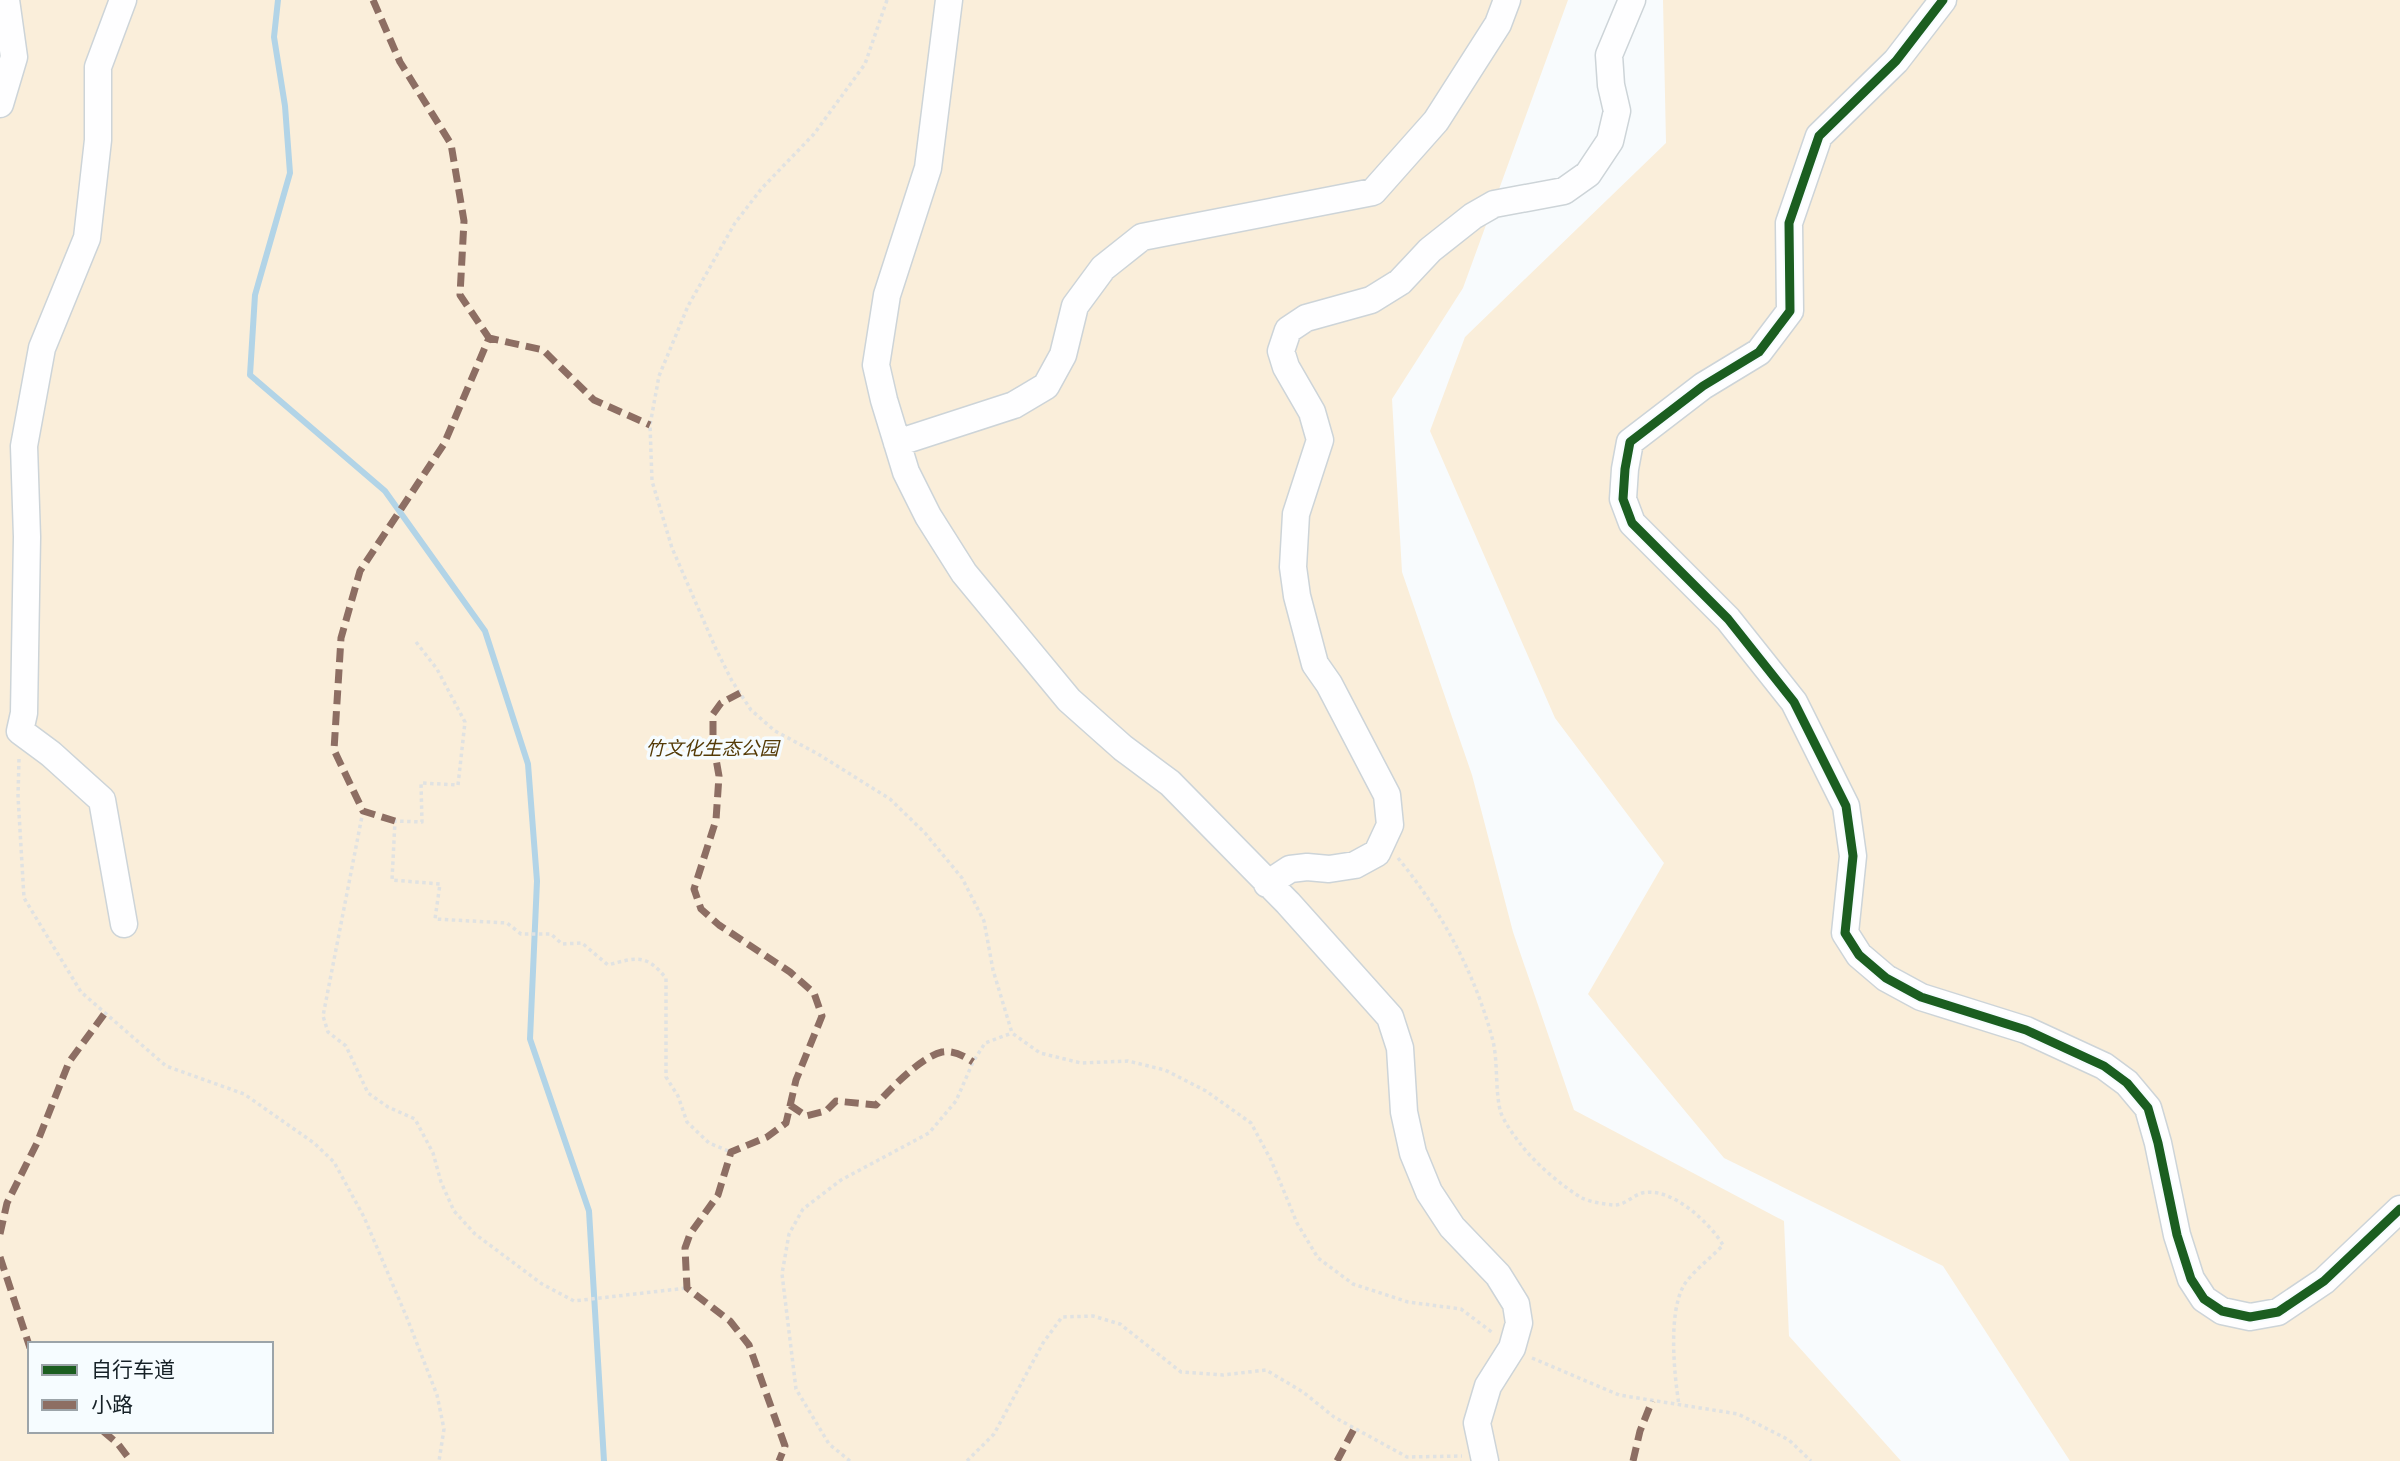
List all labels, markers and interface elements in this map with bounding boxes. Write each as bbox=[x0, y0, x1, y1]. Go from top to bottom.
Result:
park label: 竹文化生态公园 bbox=[645, 735, 781, 761]
legend bbox=[28, 1342, 273, 1433]
text: 自行车道 bbox=[91, 1355, 175, 1383]
text: 小路 bbox=[91, 1390, 133, 1418]

